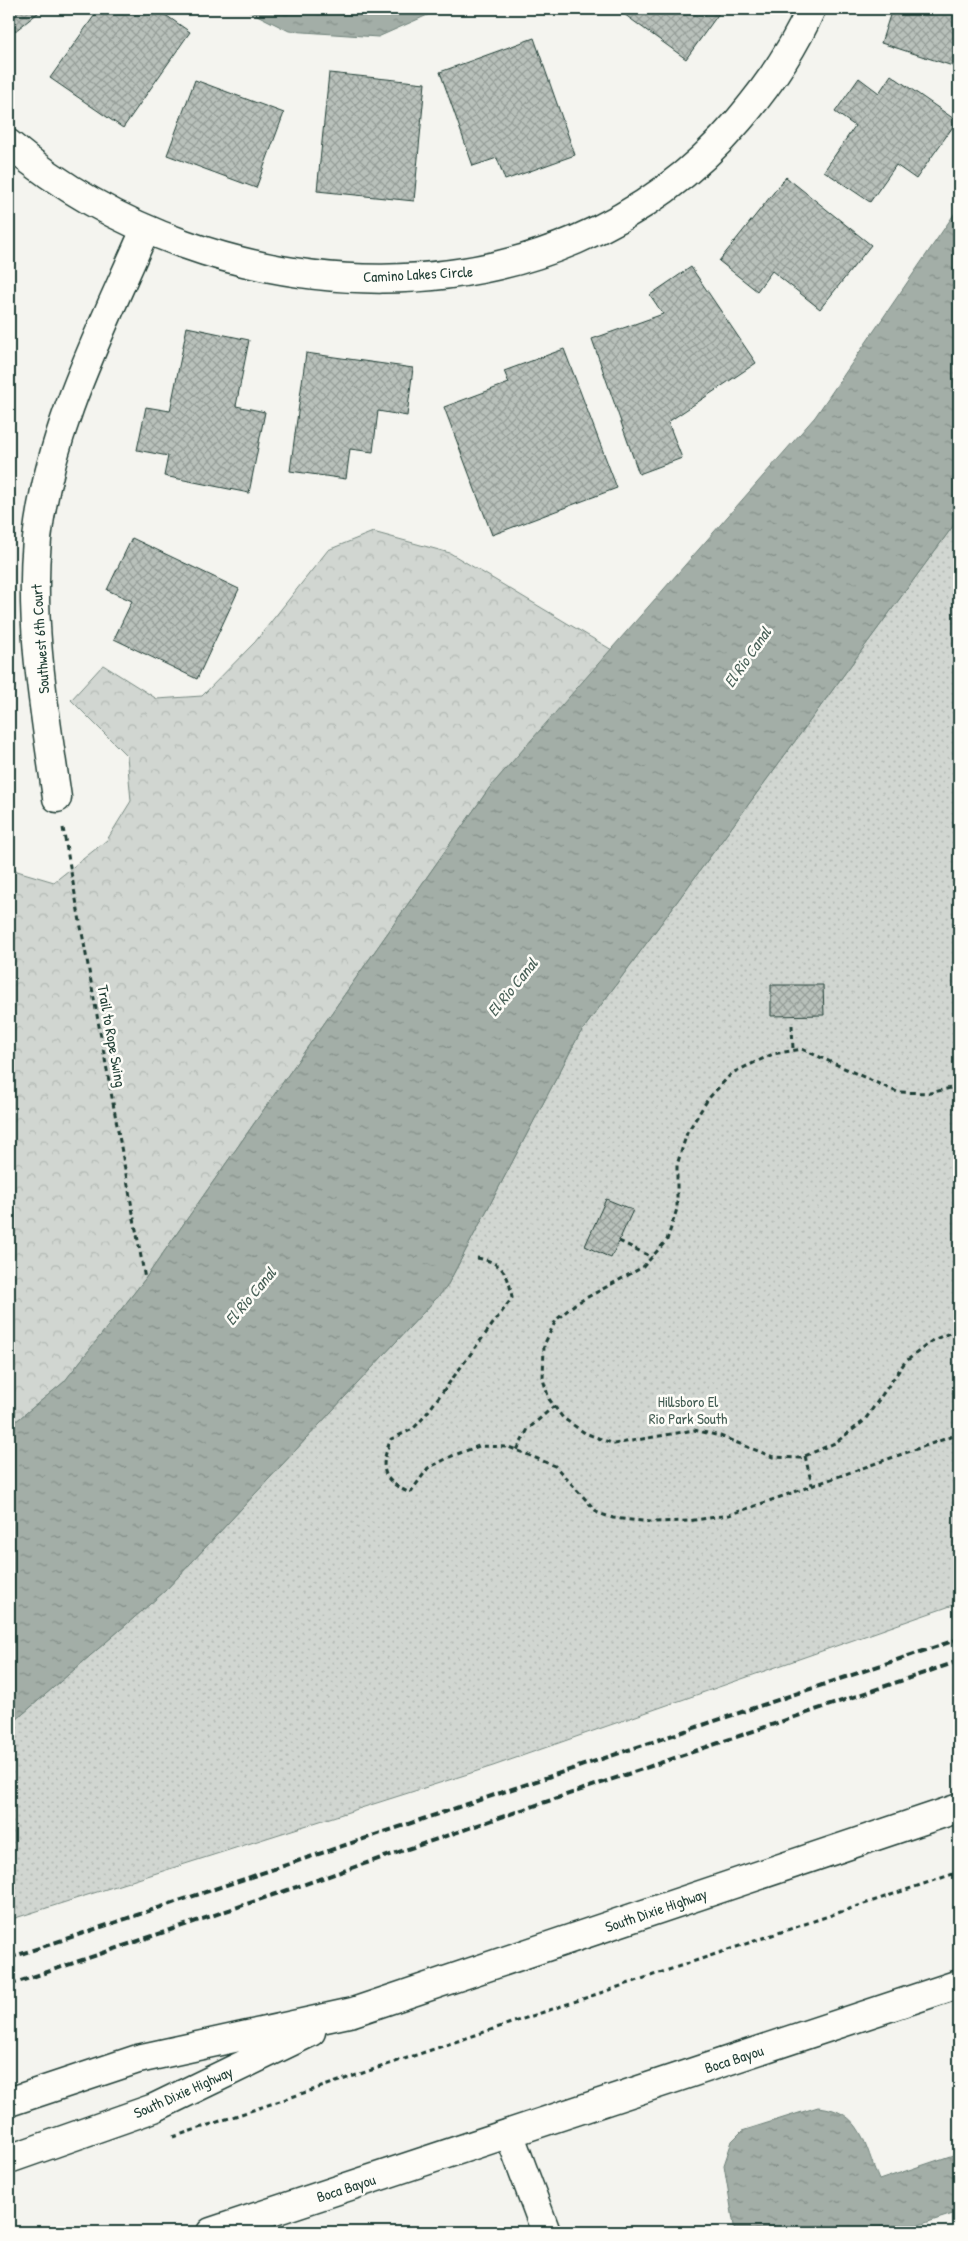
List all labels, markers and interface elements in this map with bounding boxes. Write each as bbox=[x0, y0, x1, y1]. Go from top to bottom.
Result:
street label: Camino Lakes Circle bbox=[363, 261, 473, 287]
street label: Southwest 6th Court bbox=[26, 583, 54, 694]
water label: El Rio Canal bbox=[718, 622, 776, 691]
water label: El Rio Canal bbox=[482, 953, 543, 1021]
street label: Trail to Rope Swing bbox=[93, 983, 131, 1089]
water label: El Rio Canal bbox=[219, 1262, 281, 1329]
park label: Hillsboro El Rio Park South bbox=[649, 1391, 727, 1429]
street label: South Dixie Highway bbox=[602, 1883, 710, 1937]
street label: Boca Bayou bbox=[702, 2040, 766, 2078]
street label: South Dixie Highway bbox=[130, 2061, 236, 2123]
street label: Boca Bayou bbox=[314, 2169, 378, 2207]

